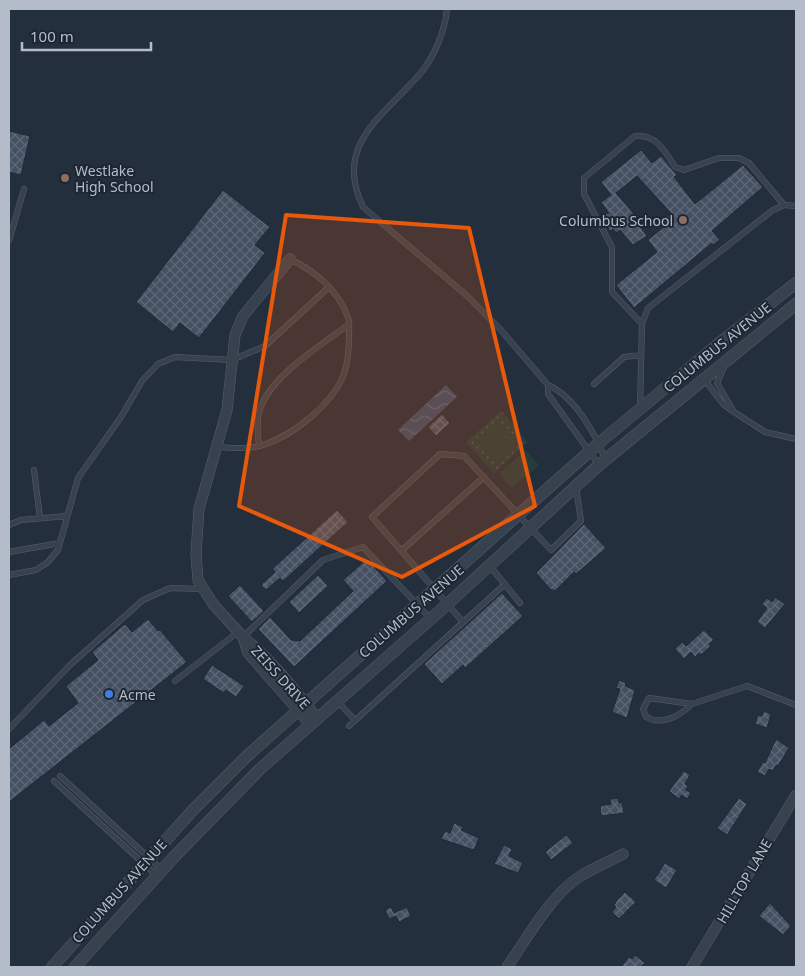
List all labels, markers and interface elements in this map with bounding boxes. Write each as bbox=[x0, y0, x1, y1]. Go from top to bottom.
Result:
scale bar bbox=[22, 20, 151, 52]
text: 100 m bbox=[30, 26, 74, 46]
place label: Westlake High School bbox=[75, 161, 154, 196]
marker: Westlake High School bbox=[59, 172, 71, 184]
place label: Columbus School bbox=[559, 211, 673, 230]
marker: Columbus School bbox=[677, 214, 689, 226]
street label: COLUMBUS AVENUE bbox=[659, 298, 775, 396]
street label: COLUMBUS AVENUE bbox=[354, 560, 468, 662]
street label: ZEISS DRIVE bbox=[247, 641, 315, 713]
place label: Acme bbox=[119, 685, 156, 704]
marker: Acme bbox=[103, 688, 115, 700]
street label: COLUMBUS AVENUE bbox=[67, 835, 171, 947]
street label: HILLTOP LANE bbox=[712, 835, 776, 927]

